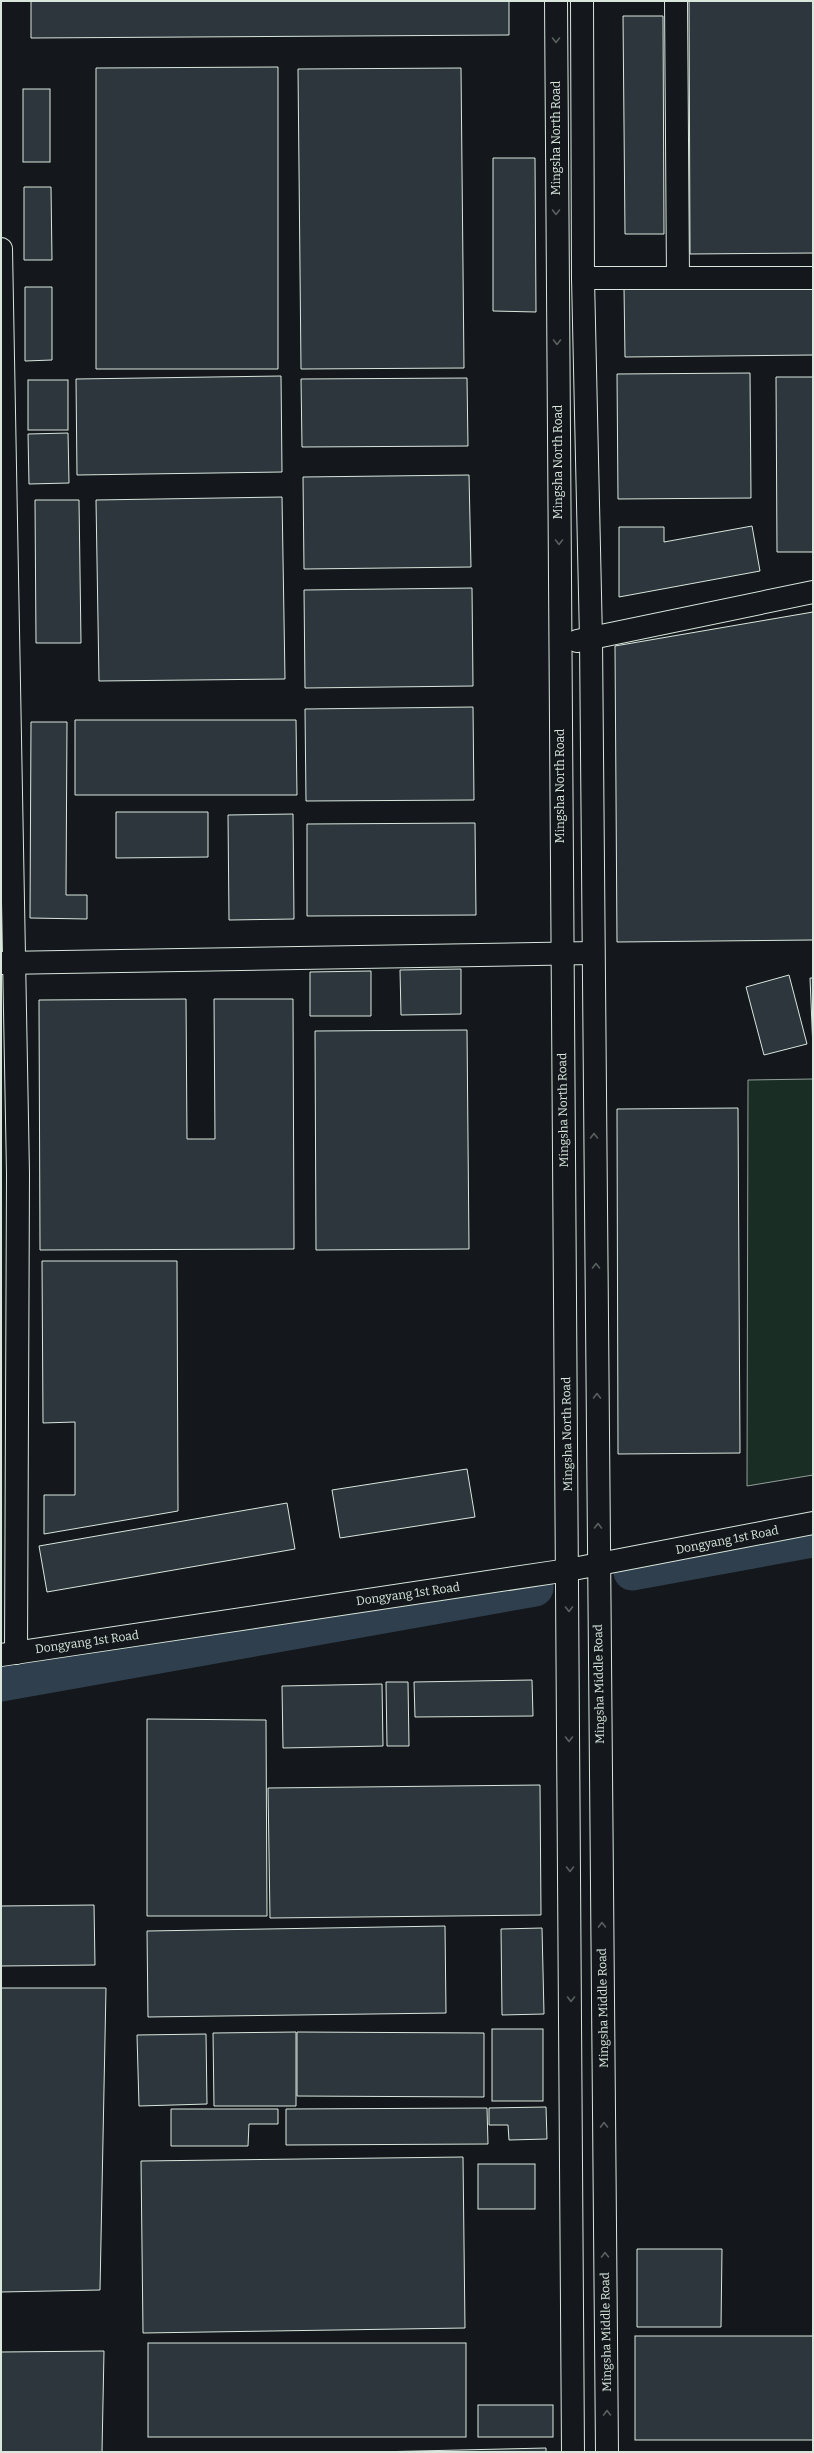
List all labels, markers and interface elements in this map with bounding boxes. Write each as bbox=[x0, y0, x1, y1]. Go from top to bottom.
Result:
one-way arrow bbox=[552, 37, 560, 43]
street label: Mingsha North Road bbox=[549, 81, 563, 195]
one-way arrow bbox=[552, 209, 560, 215]
one-way arrow bbox=[553, 339, 561, 345]
street label: Mingsha North Road bbox=[551, 405, 565, 519]
one-way arrow bbox=[554, 539, 563, 545]
street label: Mingsha North Road bbox=[553, 729, 567, 843]
street label: Mingsha North Road bbox=[555, 1053, 571, 1167]
one-way arrow bbox=[590, 1133, 598, 1139]
one-way arrow bbox=[591, 1263, 600, 1269]
street label: Mingsha North Road bbox=[559, 1377, 575, 1491]
one-way arrow bbox=[593, 1393, 601, 1399]
one-way arrow bbox=[594, 1523, 602, 1529]
street label: Dongyang 1st Road bbox=[674, 1523, 780, 1557]
street label: Dongyang 1st Road bbox=[355, 1580, 461, 1608]
one-way arrow bbox=[565, 1606, 573, 1612]
street label: Mingsha Middle Road bbox=[591, 1624, 607, 1744]
street label: Dongyang 1st Road bbox=[34, 1628, 140, 1656]
one-way arrow bbox=[565, 1736, 573, 1742]
one-way arrow bbox=[566, 1866, 574, 1872]
one-way arrow bbox=[598, 1922, 606, 1928]
street label: Mingsha Middle Road bbox=[595, 1948, 611, 2068]
one-way arrow bbox=[567, 1996, 575, 2002]
one-way arrow bbox=[600, 2122, 608, 2128]
one-way arrow bbox=[601, 2252, 609, 2258]
street label: Mingsha Middle Road bbox=[598, 2272, 614, 2392]
one-way arrow bbox=[603, 2410, 611, 2416]

